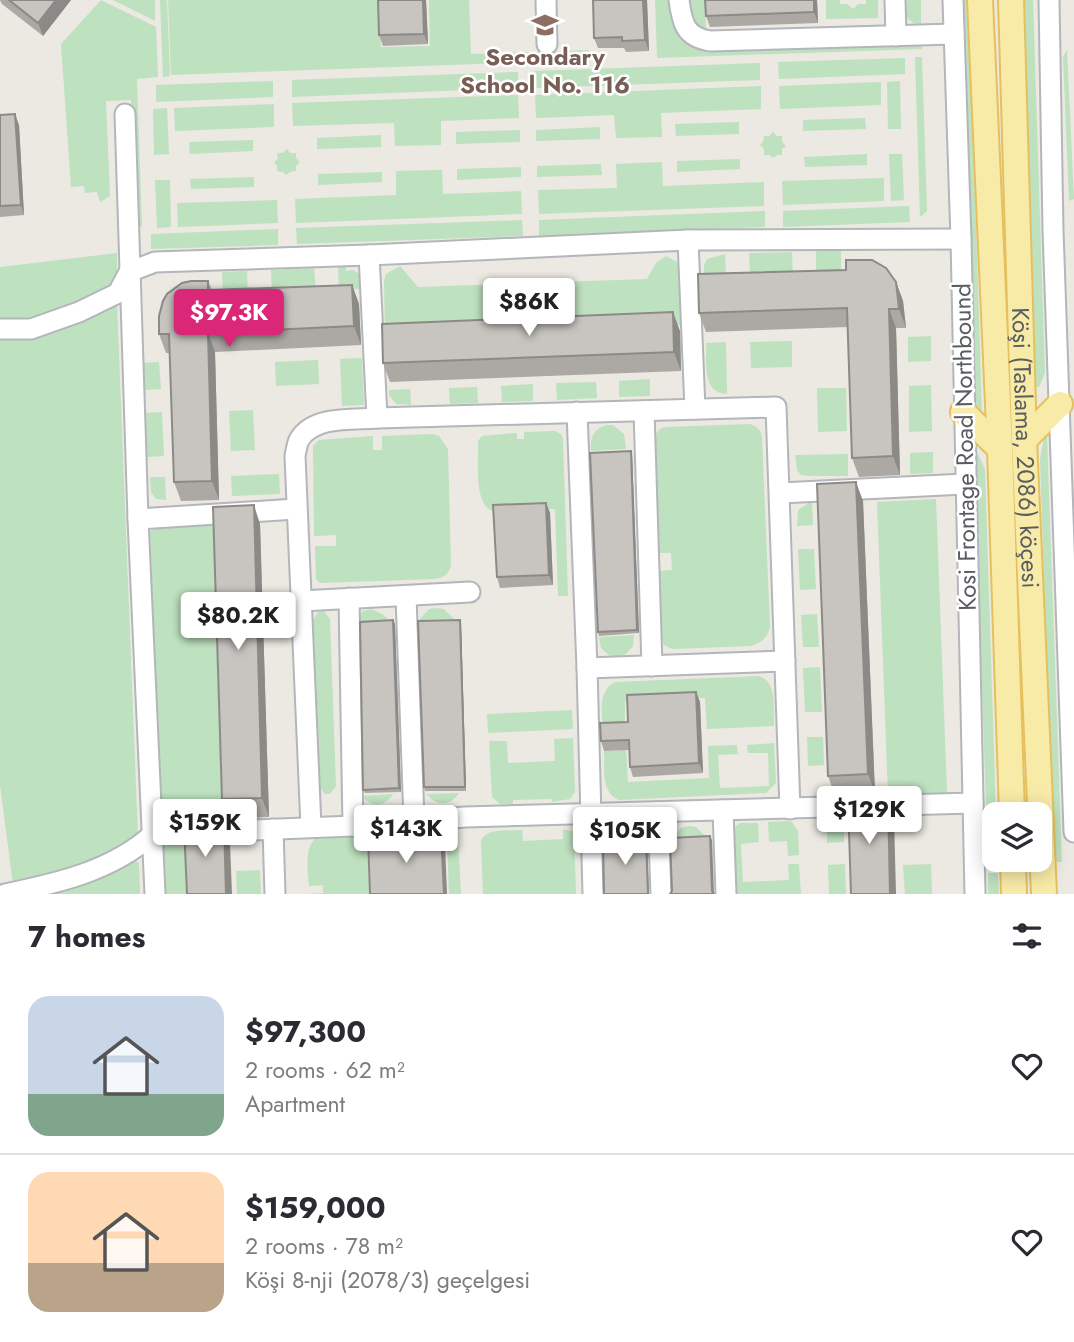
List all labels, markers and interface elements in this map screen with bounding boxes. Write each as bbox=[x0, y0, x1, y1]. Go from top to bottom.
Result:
school or university icon: Secondary School No. 116 bbox=[530, 10, 560, 40]
place label: Secondary School No. 116 bbox=[460, 39, 630, 102]
pin: $86K bbox=[488, 278, 570, 338]
street label: Kosi Frontage Road Northbound bbox=[944, 283, 985, 611]
text: $86K bbox=[499, 284, 559, 318]
pin: $97.3K bbox=[172, 290, 286, 349]
text: $97.3K bbox=[190, 295, 268, 329]
street label: Köşi (Taslama, 2086) köçesi bbox=[1003, 307, 1049, 589]
pin: $80.2K bbox=[181, 592, 295, 652]
text: $80.2K bbox=[197, 598, 279, 632]
pin: $129K bbox=[820, 786, 918, 846]
text: $129K bbox=[833, 792, 905, 826]
pin: $159K bbox=[156, 800, 254, 859]
map controls bbox=[982, 802, 1052, 872]
button: layers bbox=[982, 802, 1052, 872]
text: $159K bbox=[169, 805, 241, 839]
pin: $143K bbox=[357, 806, 455, 865]
pin: $105K bbox=[576, 808, 674, 867]
text: $143K bbox=[370, 811, 442, 845]
text: $105K bbox=[589, 813, 661, 847]
text: 7 homes bbox=[28, 915, 145, 958]
icon: filters bbox=[1008, 917, 1046, 955]
text: $97,300 bbox=[245, 1010, 366, 1053]
icon: home bbox=[84, 1024, 168, 1108]
icon: heart bbox=[1008, 1047, 1046, 1085]
text: 2 rooms · 62 m² bbox=[245, 1053, 405, 1087]
text: Apartment bbox=[245, 1087, 345, 1121]
text: $159,000 bbox=[245, 1186, 386, 1229]
icon: home bbox=[84, 1200, 168, 1284]
icon: heart bbox=[1008, 1223, 1046, 1261]
text: 2 rooms · 78 m² bbox=[245, 1229, 403, 1263]
text: Köşi 8-nji (2078/3) geçelgesi bbox=[245, 1263, 530, 1297]

